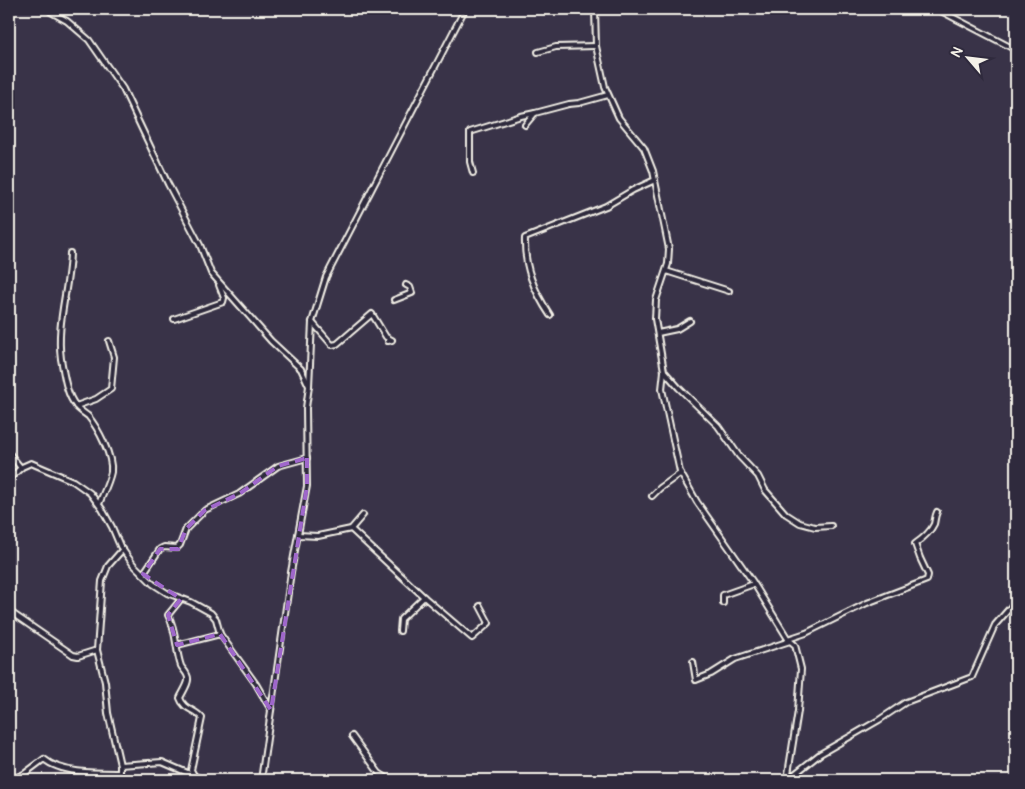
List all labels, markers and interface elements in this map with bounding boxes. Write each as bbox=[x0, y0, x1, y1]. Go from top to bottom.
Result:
north arrow bbox=[942, 32, 992, 82]
text: N bbox=[947, 44, 967, 60]

